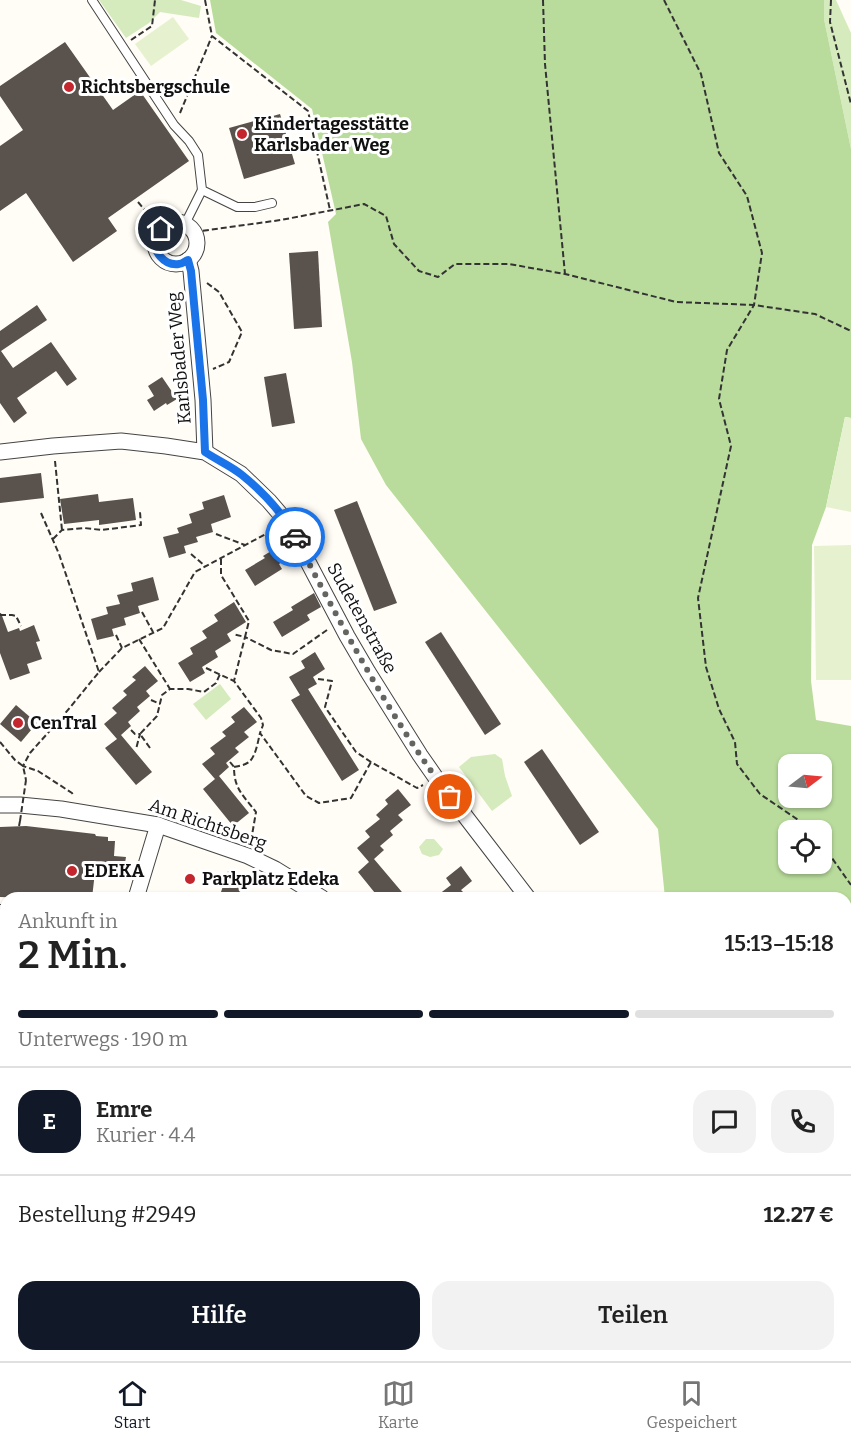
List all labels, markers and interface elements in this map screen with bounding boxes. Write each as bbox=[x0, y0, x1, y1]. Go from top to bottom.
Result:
place label: Richtsbergschule bbox=[81, 76, 230, 98]
marker: Richtsbergschule bbox=[62, 80, 76, 94]
place label: Kindertagesstätte Karlsbader Weg bbox=[254, 113, 409, 156]
marker: Kindertagesstätte Karlsbader Weg bbox=[235, 127, 249, 141]
pin bbox=[135, 203, 186, 254]
icon: home bbox=[144, 212, 177, 245]
street label: Karlsbader Weg bbox=[162, 291, 196, 425]
courier bbox=[265, 507, 325, 567]
icon: car bbox=[279, 521, 312, 554]
street label: Sudetenstraße bbox=[322, 559, 402, 677]
place label: CenTral bbox=[30, 712, 97, 734]
marker: CenTral bbox=[11, 716, 25, 730]
north arrow bbox=[778, 754, 832, 808]
map controls bbox=[778, 754, 832, 874]
pin bbox=[424, 771, 475, 822]
icon: bag bbox=[433, 780, 466, 813]
street label: Am Richtsberg bbox=[146, 794, 270, 854]
button: locate bbox=[778, 820, 832, 874]
place label: EDEKA bbox=[84, 860, 145, 882]
marker: EDEKA bbox=[65, 864, 79, 878]
place label: Parkplatz Edeka bbox=[202, 868, 339, 890]
marker: Parkplatz Edeka bbox=[183, 872, 197, 886]
text: Ankunft in bbox=[18, 909, 118, 933]
text: 15:13–15:18 bbox=[725, 930, 834, 957]
text: 2 Min. bbox=[18, 932, 128, 978]
text: Unterwegs · 190 m bbox=[18, 1027, 188, 1051]
button: chat bbox=[693, 1090, 756, 1153]
button: phone bbox=[771, 1090, 834, 1153]
text: Emre bbox=[96, 1096, 152, 1123]
text: E bbox=[43, 1108, 56, 1135]
text: Kurier · 4.4 bbox=[96, 1123, 195, 1147]
text: Bestellung #2949 bbox=[18, 1201, 196, 1228]
text: 12.27 € bbox=[764, 1201, 834, 1228]
button: Hilfe bbox=[18, 1281, 420, 1350]
button: Teilen bbox=[432, 1281, 834, 1350]
tab: Start bbox=[114, 1377, 150, 1432]
tab: Karte bbox=[378, 1377, 419, 1432]
tab: Gespeichert bbox=[646, 1377, 737, 1432]

